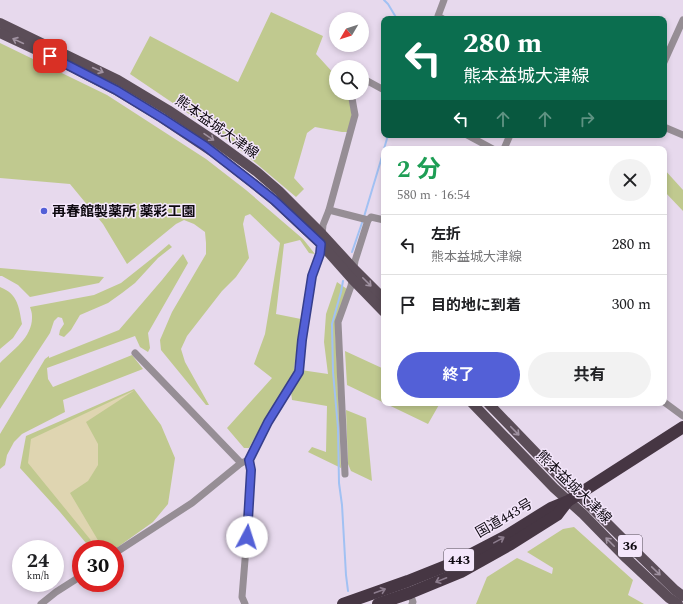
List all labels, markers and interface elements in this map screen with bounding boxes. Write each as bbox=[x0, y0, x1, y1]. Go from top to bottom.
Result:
north arrow bbox=[329, 12, 369, 52]
map controls bbox=[329, 12, 369, 100]
text: 280 m bbox=[463, 22, 542, 65]
icon: left bbox=[397, 32, 449, 84]
one-way arrow bbox=[12, 37, 24, 44]
pin bbox=[33, 39, 67, 73]
icon: arrive bbox=[39, 45, 61, 67]
button: search bbox=[329, 60, 369, 100]
text: 熊本益城大津線 bbox=[463, 63, 589, 90]
one-way arrow bbox=[92, 67, 104, 74]
street label: 熊本益城大津線 bbox=[171, 90, 263, 164]
icon: left bbox=[450, 108, 472, 130]
icon: ahead bbox=[492, 108, 514, 130]
icon: ahead bbox=[534, 108, 556, 130]
icon: right bbox=[576, 108, 598, 130]
one-way arrow bbox=[204, 133, 215, 142]
text: 2 分 bbox=[397, 152, 440, 188]
button: close bbox=[609, 159, 651, 201]
text: 580 m · 16:54 bbox=[397, 185, 470, 205]
place label: 再春館製薬所 薬彩工園 bbox=[52, 201, 196, 222]
marker: 再春館製薬所 薬彩工園 bbox=[39, 206, 49, 216]
text: 左折 bbox=[431, 223, 461, 246]
text: 280 m bbox=[612, 233, 651, 256]
icon: left bbox=[397, 234, 419, 256]
text: 熊本益城大津線 bbox=[431, 247, 522, 267]
one-way arrow bbox=[362, 277, 372, 287]
text: 300 m bbox=[612, 293, 651, 316]
icon: arrive bbox=[397, 294, 419, 316]
text: 目的地に到着 bbox=[431, 294, 521, 317]
button: 終了 bbox=[397, 352, 520, 398]
button: 共有 bbox=[528, 352, 651, 398]
one-way arrow bbox=[510, 426, 520, 436]
street label: 熊本益城大津線 bbox=[531, 445, 617, 529]
street label: 国道443号 bbox=[471, 493, 537, 543]
position arrow bbox=[226, 516, 268, 558]
road number: 36 bbox=[618, 535, 642, 557]
one-way arrow bbox=[493, 536, 505, 544]
one-way arrow bbox=[605, 537, 615, 547]
speed limit sign: 30 bbox=[72, 540, 124, 592]
text: 24 bbox=[27, 546, 49, 576]
road number: 443 bbox=[444, 549, 474, 571]
one-way arrow bbox=[651, 566, 661, 576]
text: km/h bbox=[27, 568, 49, 584]
one-way arrow bbox=[435, 577, 447, 584]
one-way arrow bbox=[373, 586, 385, 594]

